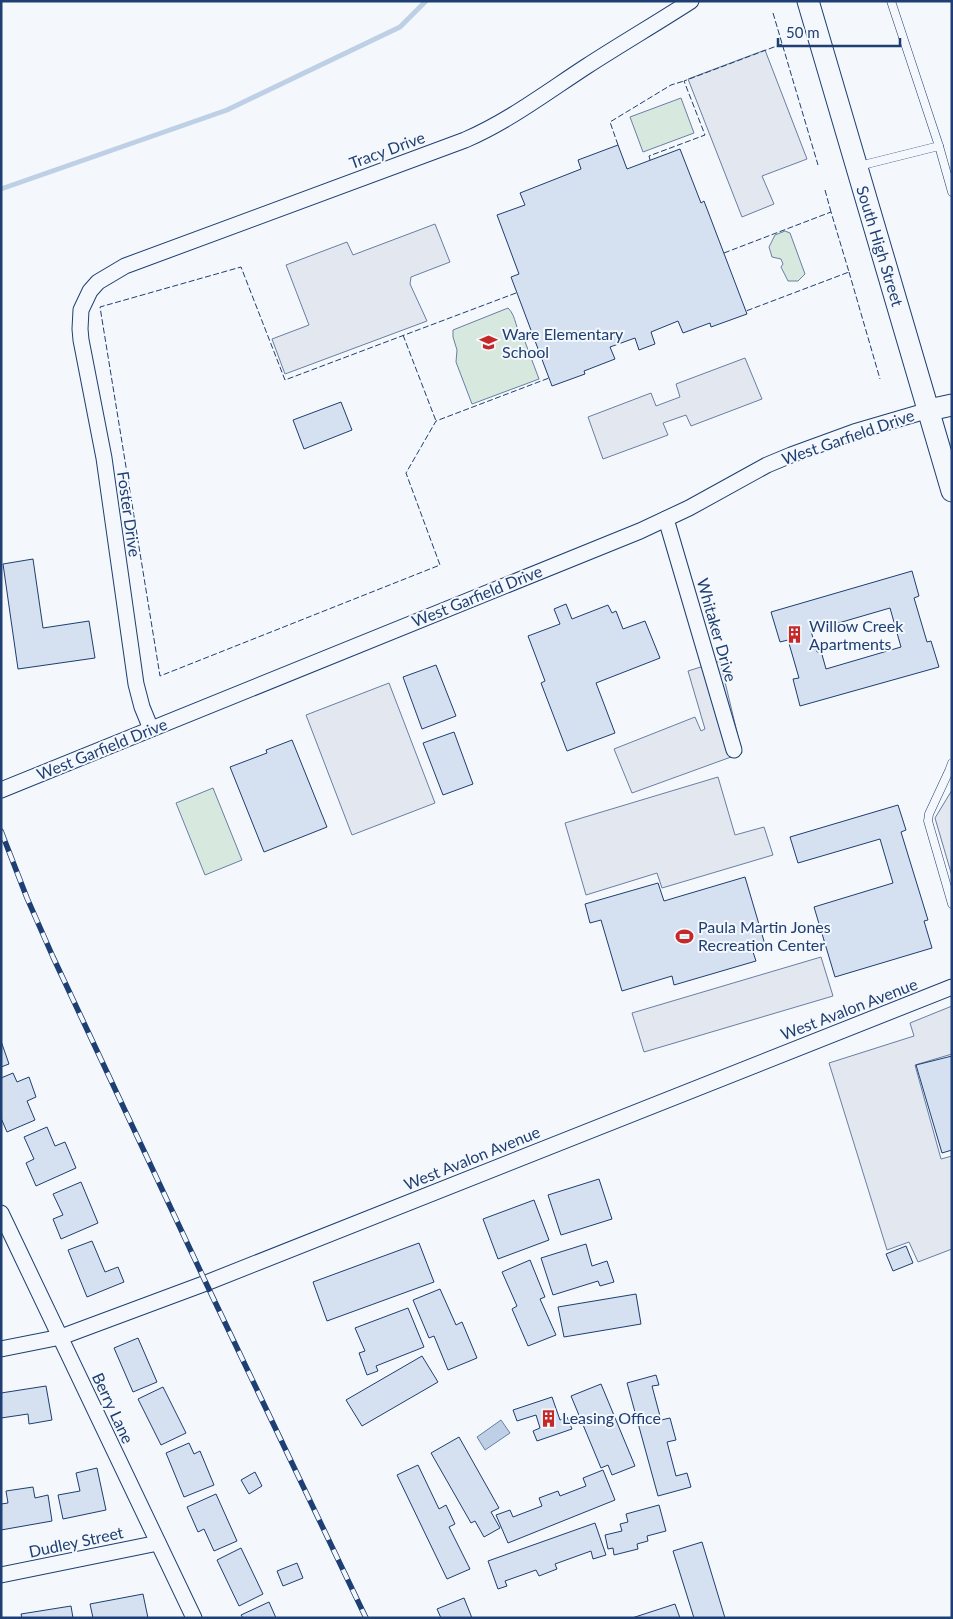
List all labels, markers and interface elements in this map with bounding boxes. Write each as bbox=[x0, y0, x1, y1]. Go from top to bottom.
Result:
scale bar bbox=[778, 15, 900, 47]
text: 50 m bbox=[786, 23, 820, 41]
street label: Tracy Drive bbox=[346, 127, 427, 172]
street label: South High Street bbox=[853, 183, 908, 309]
place label: Ware Elementary School bbox=[502, 324, 624, 361]
school or university icon: Ware Elementary School bbox=[478, 333, 498, 353]
street label: West Garfield Drive bbox=[779, 405, 917, 468]
street label: Foster Drive bbox=[114, 470, 145, 558]
street label: West Garfield Drive bbox=[409, 561, 545, 630]
street label: Whitaker Drive bbox=[694, 576, 741, 684]
place label: Willow Creek Apartments bbox=[809, 616, 904, 653]
building icon: Willow Creek Apartments bbox=[785, 625, 805, 645]
street label: West Garfield Drive bbox=[34, 714, 170, 783]
place label: Paula Martin Jones Recreation Center bbox=[698, 917, 831, 954]
sports icon: Paula Martin Jones Recreation Center bbox=[674, 926, 694, 946]
street label: West Avalon Avenue bbox=[778, 974, 920, 1043]
street label: West Avalon Avenue bbox=[401, 1122, 543, 1193]
street label: Berry Lane bbox=[89, 1369, 138, 1446]
building icon: Leasing Office bbox=[538, 1408, 558, 1428]
place label: Leasing Office bbox=[562, 1408, 661, 1427]
street label: Dudley Street bbox=[27, 1522, 125, 1561]

